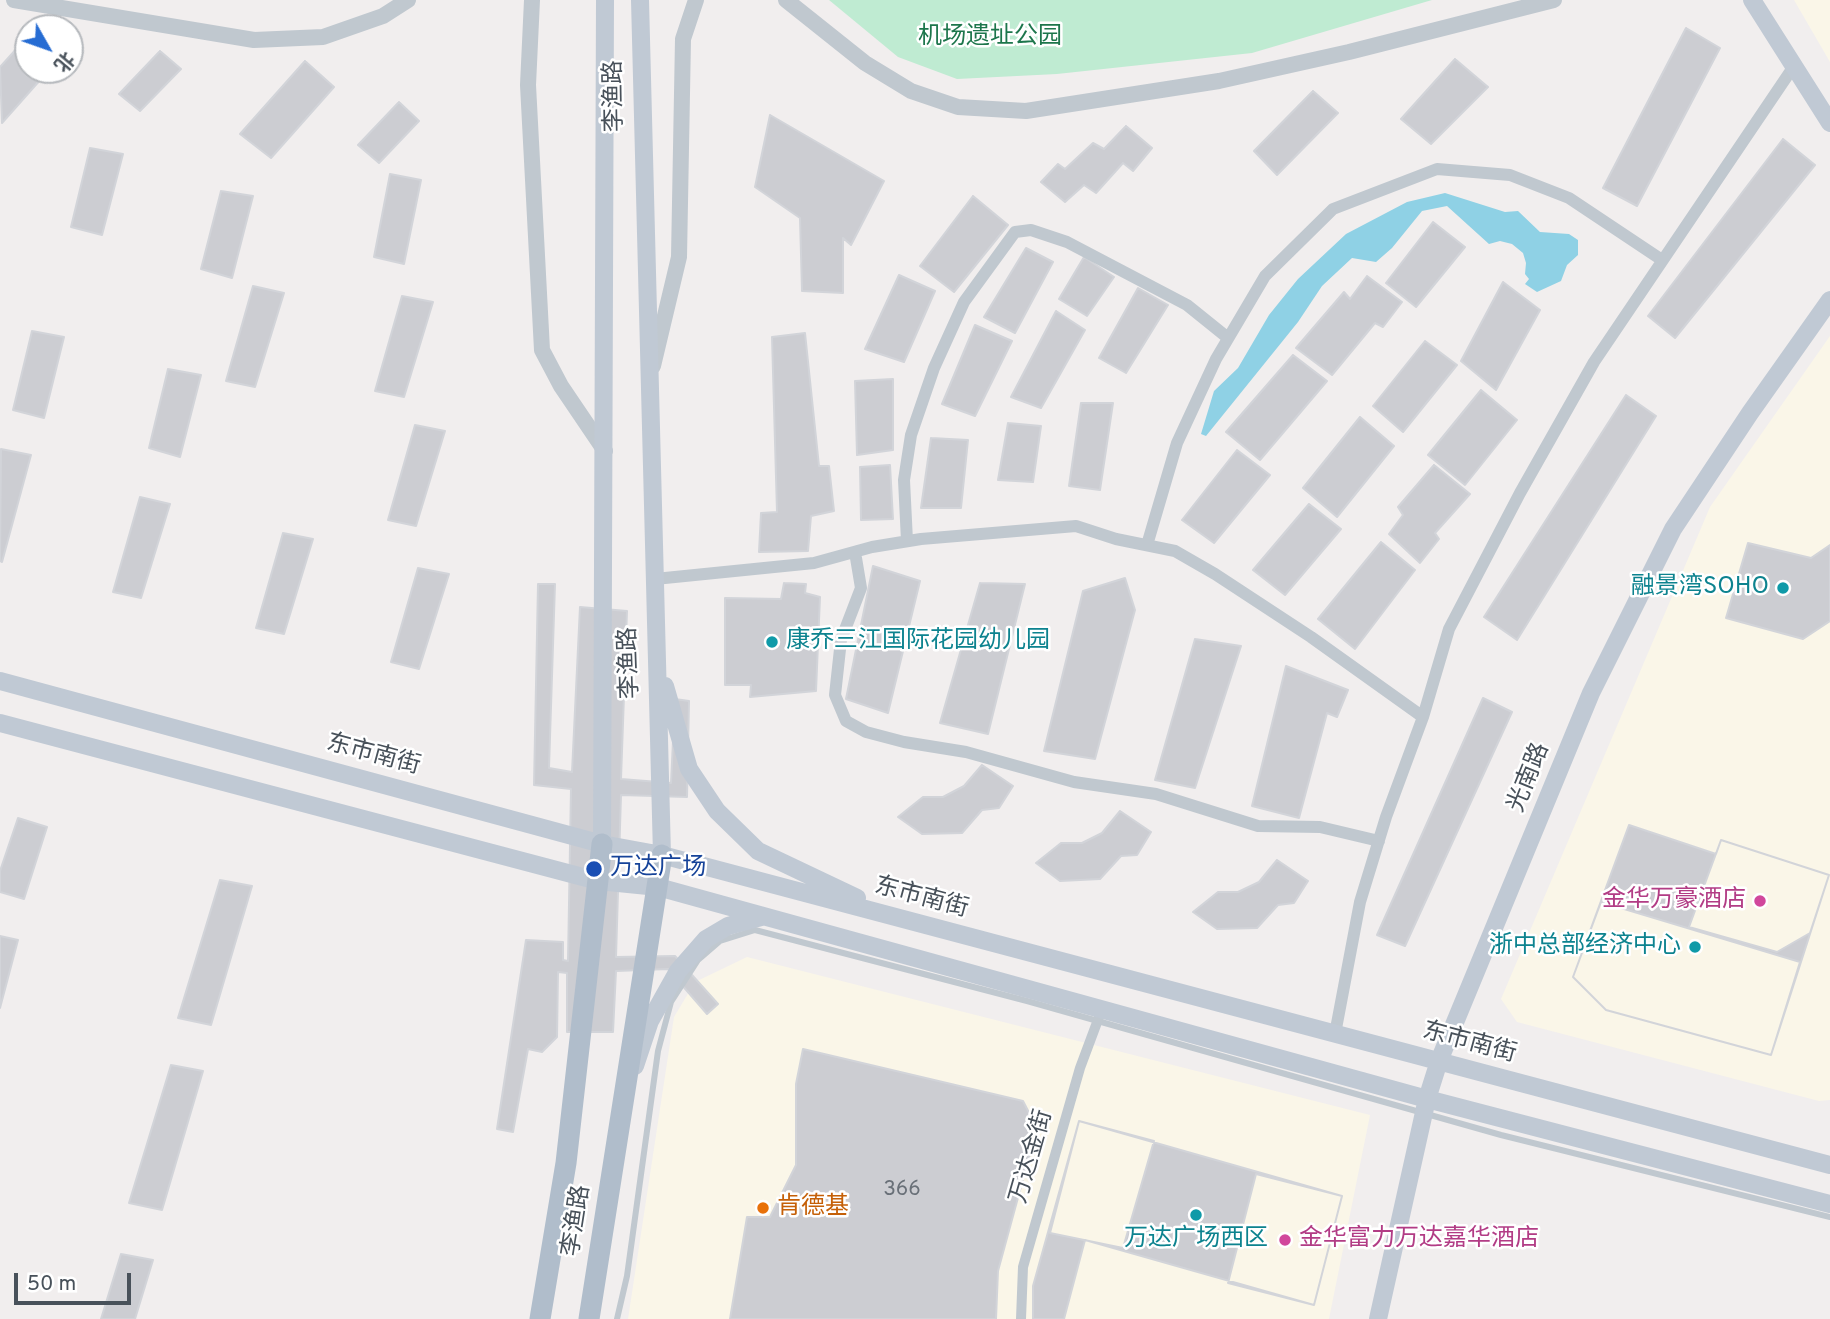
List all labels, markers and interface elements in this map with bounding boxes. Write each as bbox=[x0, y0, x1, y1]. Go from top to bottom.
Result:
north arrow bbox=[14, 14, 84, 84]
park label: 机场遗址公园 bbox=[918, 24, 1062, 52]
text: 北 bbox=[48, 46, 79, 76]
street label: 李渔路 bbox=[601, 60, 631, 132]
place label: 融景湾SOHO bbox=[1631, 574, 1769, 602]
marker: 融景湾SOHO bbox=[1775, 580, 1791, 596]
street label: 李渔路 bbox=[615, 627, 647, 699]
place label: 康乔三江国际花园幼儿园 bbox=[786, 628, 1050, 656]
marker: 康乔三江国际花园幼儿园 bbox=[764, 634, 780, 650]
street label: 东市南街 bbox=[323, 730, 423, 782]
street label: 光南路 bbox=[1503, 739, 1557, 817]
place label: 万达广场 bbox=[610, 855, 706, 883]
marker: 万达广场 bbox=[584, 859, 604, 879]
street label: 东市南街 bbox=[871, 873, 971, 925]
place label: 金华万豪酒店 bbox=[1602, 887, 1746, 915]
marker: 金华万豪酒店 bbox=[1752, 893, 1768, 909]
place label: 浙中总部经济中心 bbox=[1489, 933, 1681, 961]
marker: 浙中总部经济中心 bbox=[1687, 939, 1703, 955]
street label: 东市南街 bbox=[1419, 1018, 1519, 1070]
street label: 万达金街 bbox=[1006, 1107, 1060, 1207]
house number: 366 bbox=[883, 1178, 921, 1204]
street label: 李渔路 bbox=[558, 1183, 598, 1259]
place label: 肯德基 bbox=[777, 1194, 849, 1222]
marker: 肯德基 bbox=[755, 1200, 771, 1216]
marker: 万达广场西区 bbox=[1188, 1207, 1204, 1223]
place label: 万达广场西区 bbox=[1124, 1226, 1268, 1254]
place label: 金华富力万达嘉华酒店 bbox=[1299, 1226, 1539, 1254]
marker: 金华富力万达嘉华酒店 bbox=[1277, 1232, 1293, 1248]
scale bar bbox=[18, 1260, 135, 1304]
text: 50 m bbox=[27, 1271, 76, 1298]

